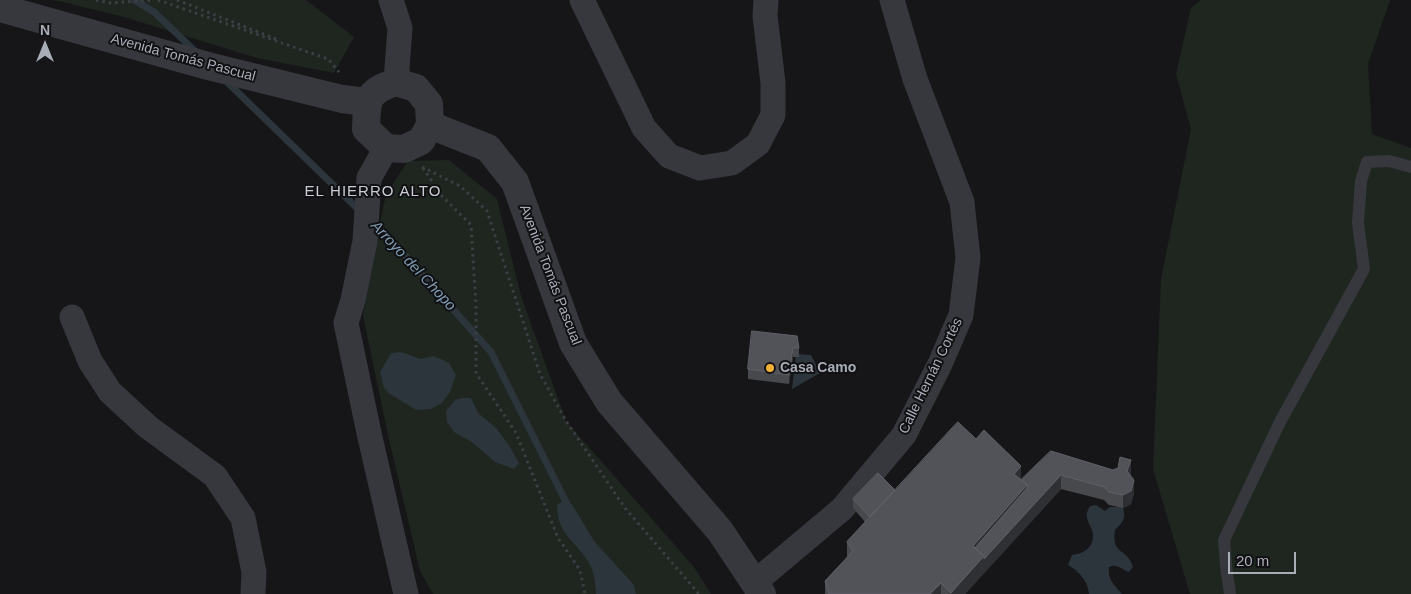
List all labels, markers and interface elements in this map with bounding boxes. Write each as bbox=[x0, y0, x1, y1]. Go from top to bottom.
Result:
north arrow bbox=[20, 20, 70, 70]
text: N bbox=[40, 22, 50, 38]
street label: Avenida Tomás Pascual bbox=[109, 31, 257, 85]
district label: EL HIERRO ALTO bbox=[303, 183, 443, 201]
street label: Avenida Tomás Pascual bbox=[515, 202, 585, 348]
water label: Arroyo del Chopo bbox=[367, 217, 459, 315]
street label: Calle Hernán Cortés bbox=[896, 315, 966, 437]
place label: Casa Camo bbox=[780, 360, 856, 376]
marker: Casa Camo bbox=[764, 362, 776, 374]
scale bar bbox=[1231, 542, 1298, 574]
text: 20 m bbox=[1236, 552, 1269, 569]

